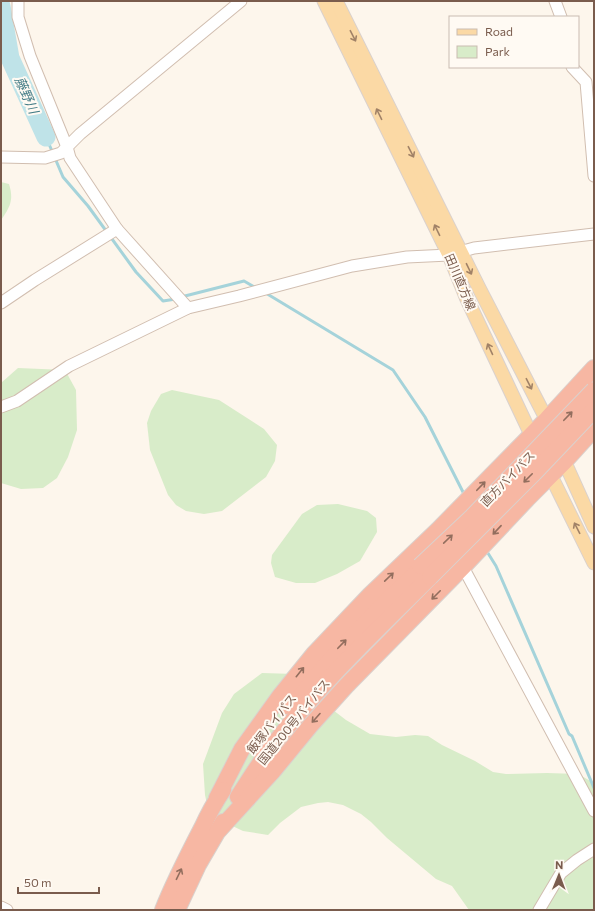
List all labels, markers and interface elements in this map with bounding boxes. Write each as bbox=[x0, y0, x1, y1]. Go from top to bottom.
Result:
legend bbox=[449, 16, 579, 68]
text: Road bbox=[485, 24, 513, 38]
one-way arrow bbox=[350, 30, 357, 42]
text: Park bbox=[485, 44, 511, 58]
water label: 藤野川 bbox=[12, 74, 43, 118]
one-way arrow bbox=[375, 108, 382, 120]
one-way arrow bbox=[408, 146, 415, 158]
one-way arrow bbox=[433, 225, 440, 237]
street label: 田川直方線 bbox=[443, 251, 479, 312]
one-way arrow bbox=[466, 262, 473, 274]
one-way arrow bbox=[486, 343, 493, 355]
one-way arrow bbox=[525, 378, 533, 390]
one-way arrow bbox=[563, 411, 573, 421]
street label: 直方バイパス bbox=[477, 448, 537, 509]
one-way arrow bbox=[523, 473, 533, 483]
one-way arrow bbox=[476, 481, 486, 491]
one-way arrow bbox=[572, 523, 580, 535]
one-way arrow bbox=[493, 525, 502, 535]
one-way arrow bbox=[443, 535, 453, 544]
one-way arrow bbox=[384, 573, 394, 582]
one-way arrow bbox=[431, 590, 441, 600]
one-way arrow bbox=[337, 639, 347, 649]
one-way arrow bbox=[295, 667, 304, 677]
street label: 国道200号バイパス bbox=[254, 676, 332, 767]
street label: 飯塚バイパス bbox=[244, 691, 299, 756]
one-way arrow bbox=[312, 713, 321, 724]
north arrow bbox=[539, 855, 579, 895]
text: N bbox=[555, 858, 563, 871]
scale bar bbox=[18, 869, 99, 895]
one-way arrow bbox=[176, 869, 183, 881]
text: 50 m bbox=[24, 875, 52, 889]

